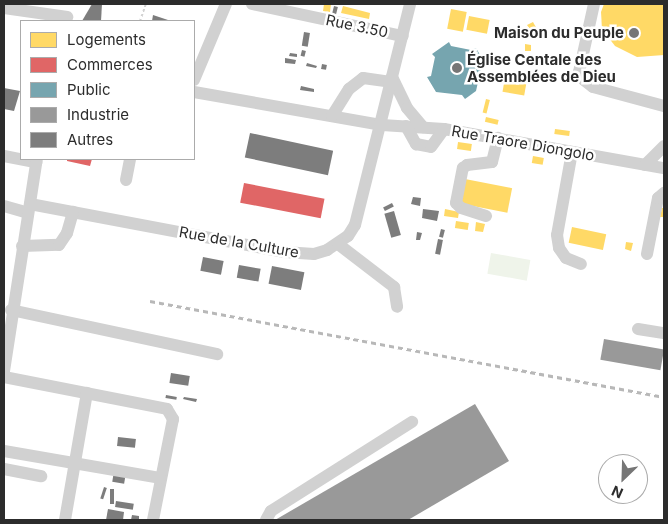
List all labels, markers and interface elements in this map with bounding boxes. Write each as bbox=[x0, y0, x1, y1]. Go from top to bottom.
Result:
street label: Rue 3.50 bbox=[324, 11, 390, 41]
legend bbox=[20, 20, 195, 160]
place label: Maison du Peuple bbox=[494, 24, 624, 42]
marker: Maison du Peuple bbox=[628, 27, 640, 39]
text: Logements bbox=[67, 30, 146, 49]
place label: Église Centale des Assemblées de Dieu bbox=[467, 50, 616, 85]
text: Commerces bbox=[67, 55, 153, 74]
marker: Église Centale des Assemblées de Dieu bbox=[451, 62, 463, 74]
text: Public bbox=[67, 80, 110, 99]
text: Industrie bbox=[67, 105, 129, 124]
street label: Rue Traore Diongolo bbox=[450, 122, 596, 164]
text: Autres bbox=[67, 130, 113, 149]
street label: Rue de la Culture bbox=[178, 223, 300, 261]
north arrow bbox=[598, 454, 648, 504]
text: N bbox=[609, 482, 625, 502]

